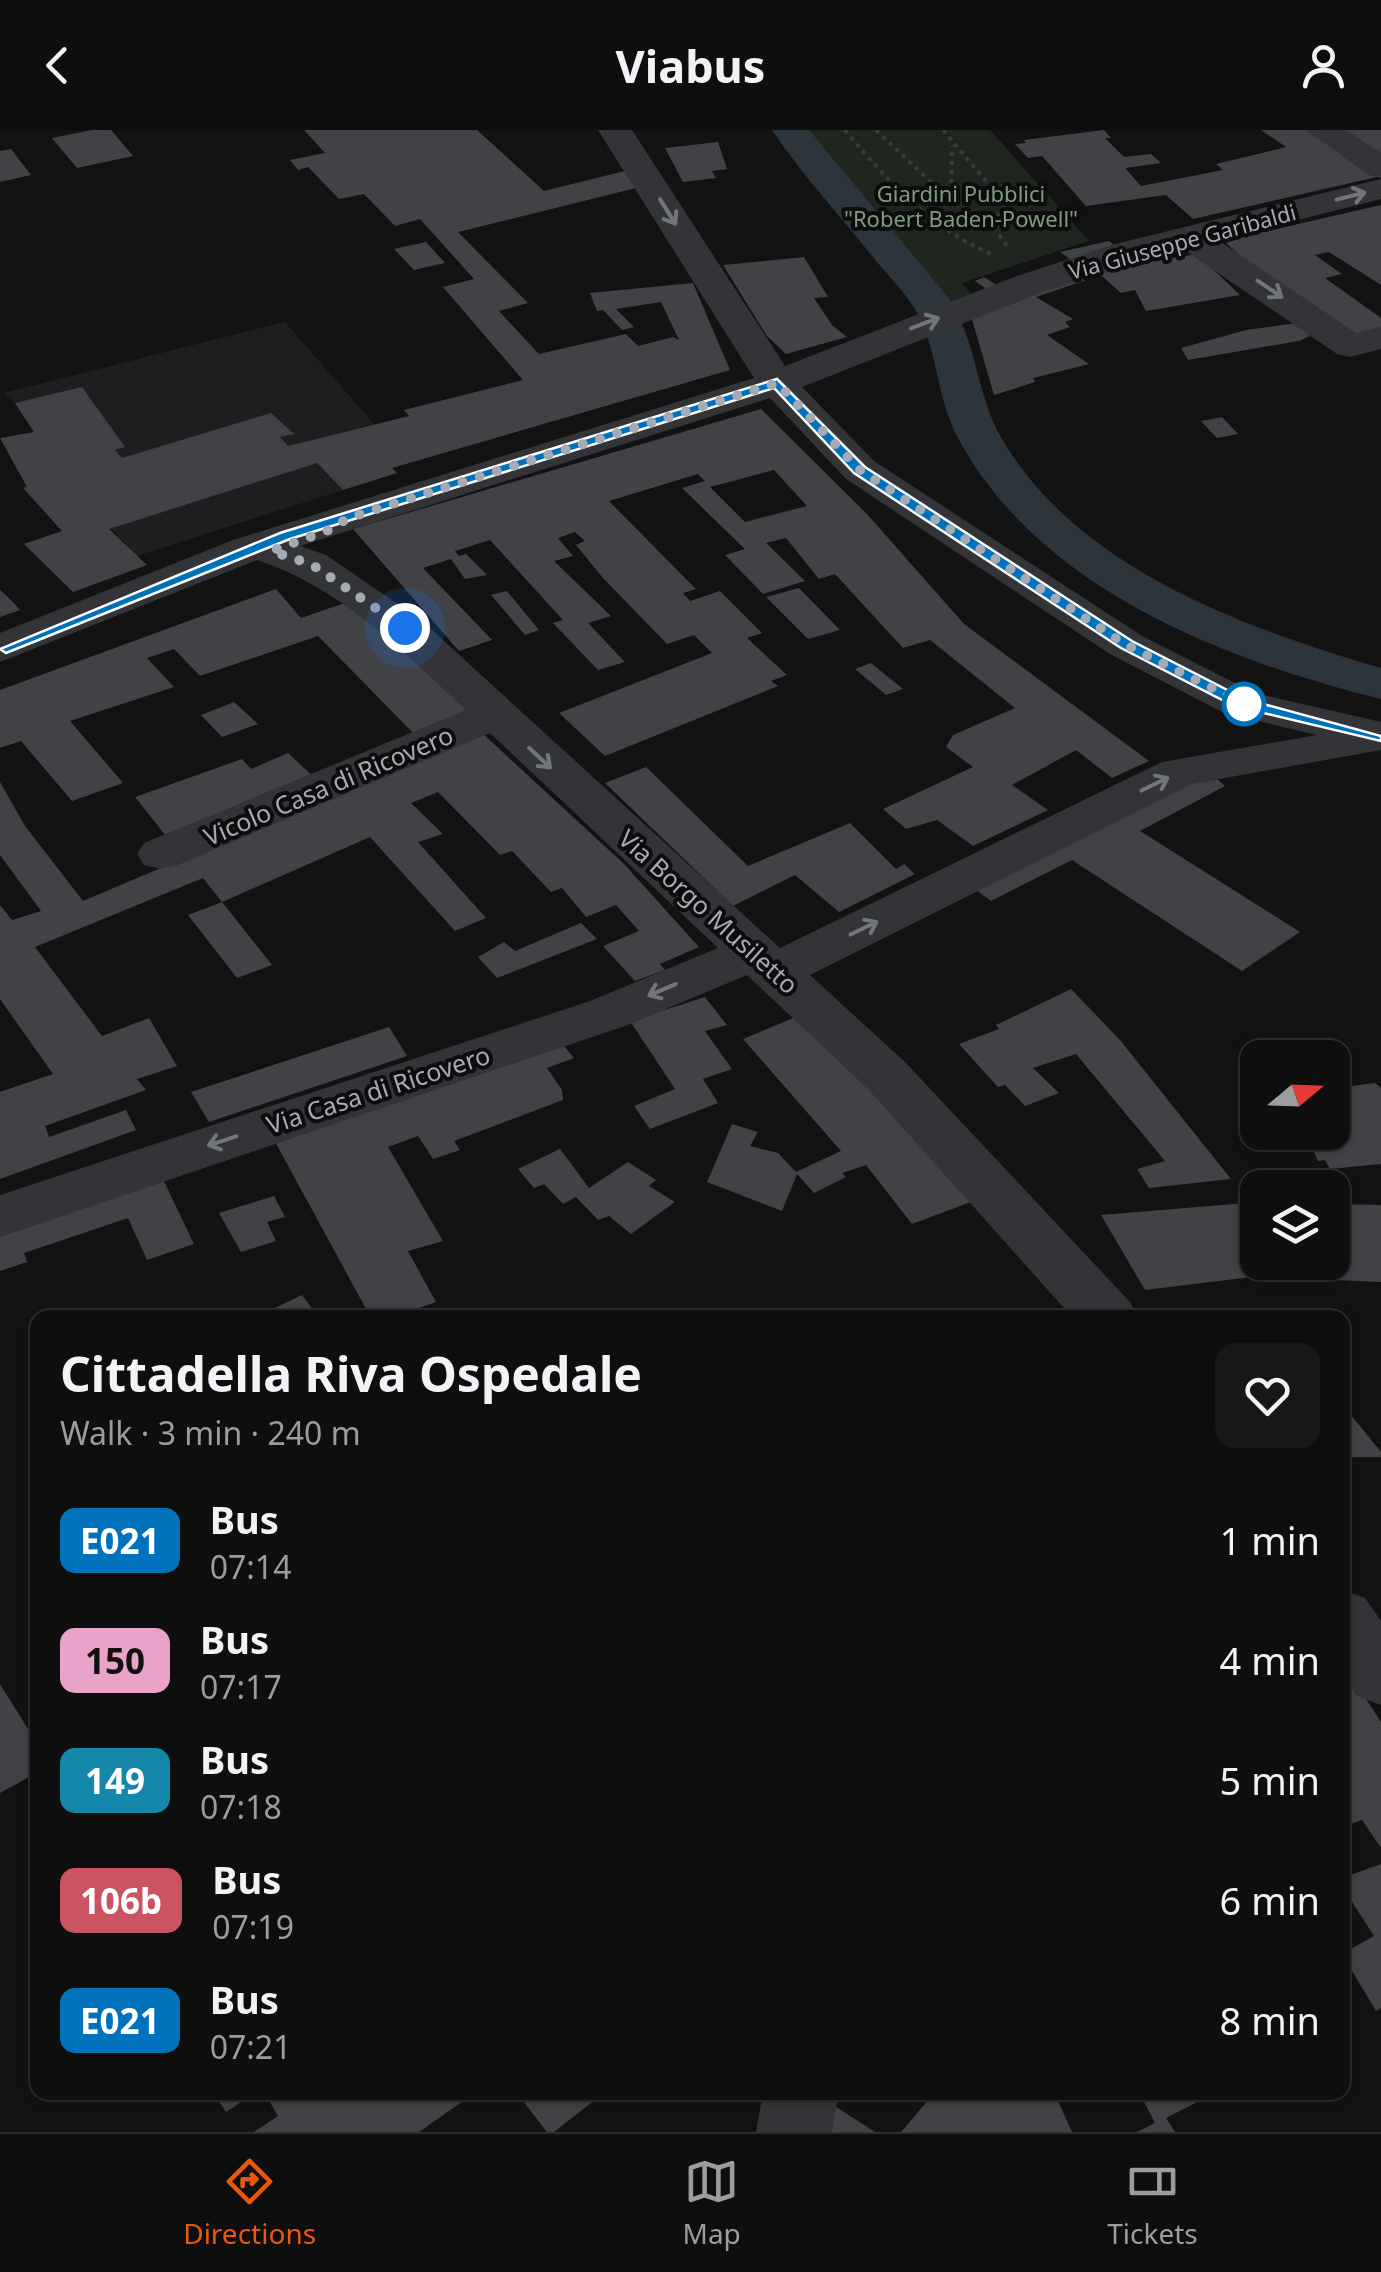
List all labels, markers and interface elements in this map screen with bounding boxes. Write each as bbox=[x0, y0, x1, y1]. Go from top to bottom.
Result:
text: Viabus bbox=[616, 35, 765, 96]
icon: back bbox=[30, 38, 85, 93]
icon: person bbox=[1296, 38, 1351, 93]
park label: Giardini Pubblici "Robert Baden-Powell" bbox=[844, 178, 1078, 233]
one-way arrow bbox=[1334, 186, 1366, 204]
street label: Via Giuseppe Garibaldi bbox=[1065, 196, 1299, 286]
one-way arrow bbox=[658, 197, 678, 226]
one-way arrow bbox=[1255, 278, 1283, 299]
one-way arrow bbox=[910, 312, 940, 330]
your location bbox=[380, 603, 430, 653]
unlabelled marker bbox=[1223, 683, 1265, 725]
street label: Vicolo Casa di Ricovero bbox=[198, 717, 458, 853]
one-way arrow bbox=[527, 746, 552, 769]
one-way arrow bbox=[1140, 774, 1169, 793]
street label: Via Borgo Musiletto bbox=[612, 821, 806, 1001]
one-way arrow bbox=[848, 918, 878, 937]
one-way arrow bbox=[647, 983, 678, 1001]
street label: Via Casa di Ricovero bbox=[262, 1037, 494, 1141]
north arrow bbox=[1240, 1040, 1350, 1150]
map controls bbox=[1240, 1040, 1350, 1280]
one-way arrow bbox=[207, 1134, 239, 1152]
button: layers bbox=[1240, 1170, 1350, 1280]
text: Cittadella Riva Ospedale bbox=[60, 1341, 642, 1406]
button: heart bbox=[1215, 1343, 1320, 1448]
text: Walk · 3 min · 240 m bbox=[60, 1411, 361, 1454]
text: Bus bbox=[210, 1493, 279, 1545]
text: 1 min bbox=[1220, 1514, 1320, 1566]
text: E021 bbox=[80, 1517, 160, 1564]
text: 07:14 bbox=[210, 1545, 291, 1588]
text: Bus bbox=[200, 1613, 269, 1665]
text: 4 min bbox=[1220, 1634, 1320, 1686]
text: 150 bbox=[85, 1637, 145, 1684]
text: 07:17 bbox=[200, 1665, 282, 1708]
text: Bus bbox=[200, 1733, 269, 1785]
text: 5 min bbox=[1220, 1754, 1320, 1806]
text: 149 bbox=[85, 1757, 145, 1804]
text: 07:18 bbox=[200, 1785, 282, 1828]
text: Bus bbox=[212, 1853, 281, 1905]
text: 6 min bbox=[1220, 1874, 1320, 1926]
text: 106b bbox=[80, 1877, 162, 1924]
text: 07:19 bbox=[212, 1905, 294, 1948]
text: Bus bbox=[210, 1973, 279, 2025]
text: 8 min bbox=[1220, 1994, 1320, 2046]
text: E021 bbox=[80, 1997, 160, 2044]
text: 07:21 bbox=[210, 2025, 291, 2068]
tab: Directions bbox=[183, 2154, 316, 2252]
tab: Map bbox=[683, 2154, 741, 2252]
tab: Tickets bbox=[1107, 2154, 1198, 2252]

